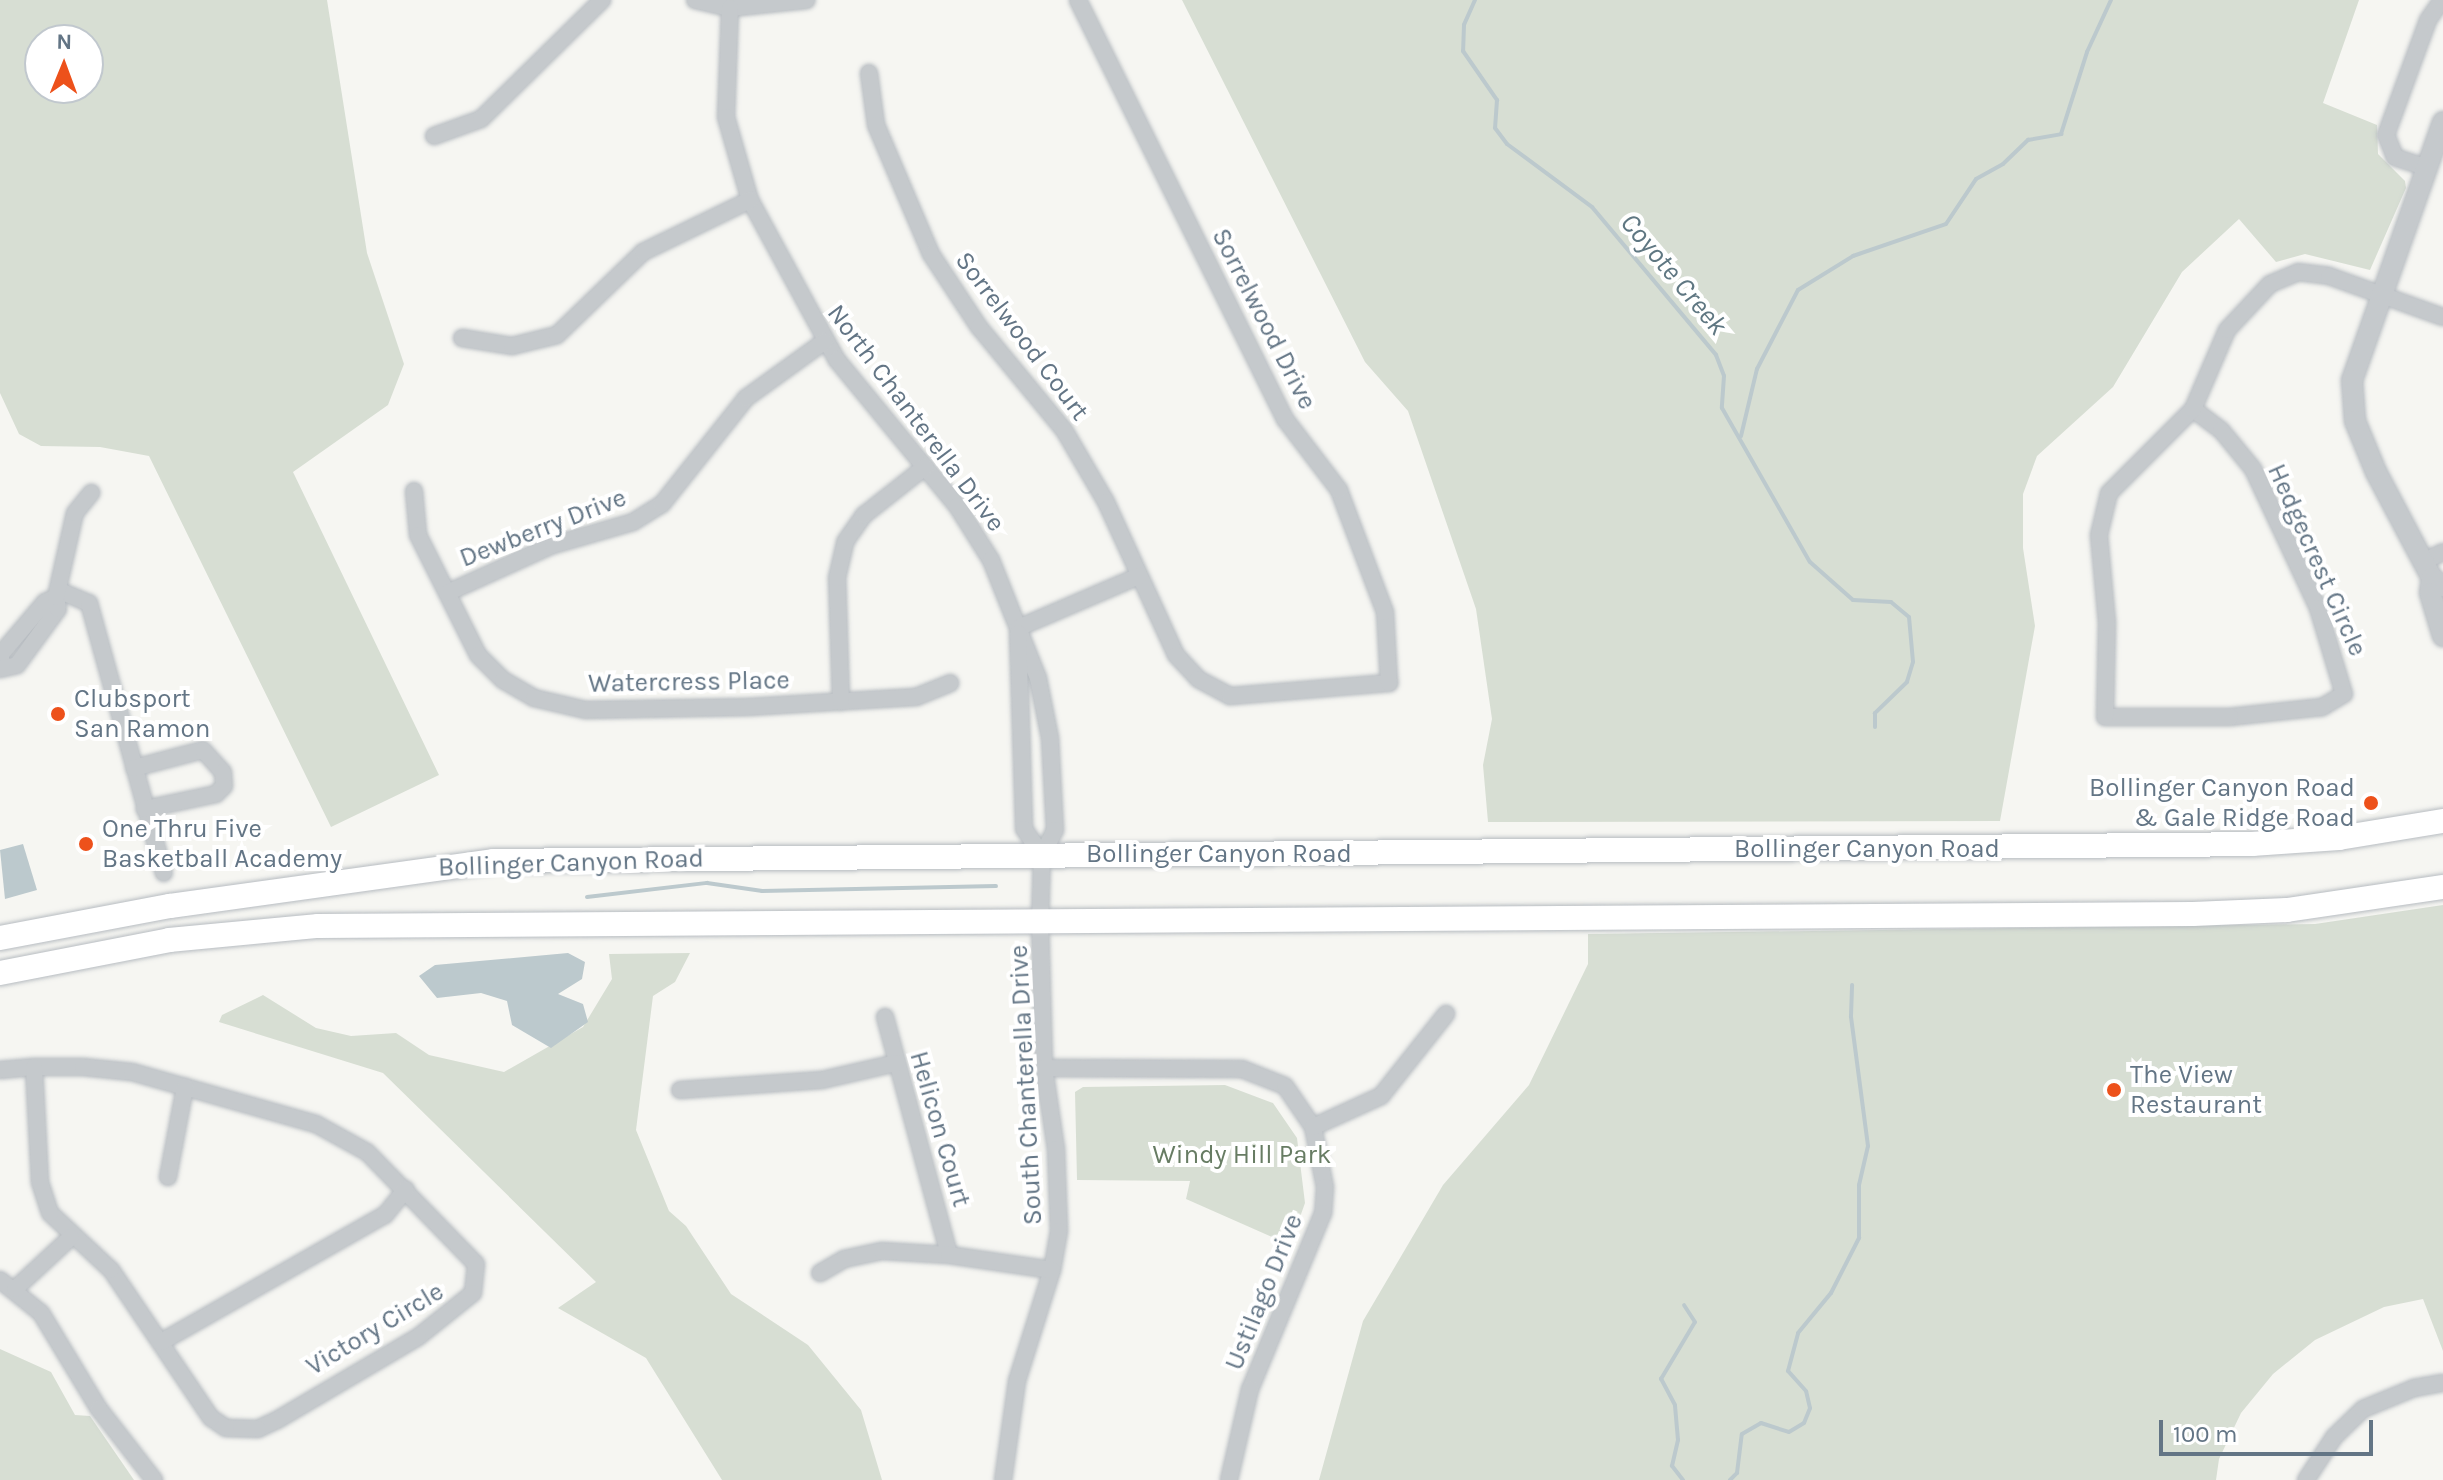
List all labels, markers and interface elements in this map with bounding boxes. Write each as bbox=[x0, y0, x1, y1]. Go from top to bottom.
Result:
north arrow bbox=[24, 24, 104, 104]
text: N bbox=[56, 29, 73, 55]
water label: Coyote Creek bbox=[1613, 206, 1735, 342]
street label: Sorrelwood Drive bbox=[1205, 223, 1323, 415]
street label: Sorrelwood Court bbox=[948, 245, 1096, 427]
street label: North Chanterella Drive bbox=[820, 298, 1012, 538]
street label: Hedgecrest Circle bbox=[2261, 459, 2373, 661]
street label: Dewberry Drive bbox=[455, 482, 631, 574]
street label: Watercress Place bbox=[588, 665, 790, 699]
place label: Clubsport San Ramon bbox=[74, 683, 210, 744]
marker: Clubsport San Ramon bbox=[49, 705, 67, 723]
place label: Bollinger Canyon Road & Gale Ridge Road bbox=[2089, 772, 2355, 834]
marker: Bollinger Canyon Road & Gale Ridge Road bbox=[2362, 794, 2380, 812]
place label: One Thru Five Basketball Academy bbox=[102, 813, 342, 874]
street label: Bollinger Canyon Road bbox=[1734, 833, 2000, 865]
marker: One Thru Five Basketball Academy bbox=[77, 835, 95, 853]
street label: Bollinger Canyon Road bbox=[1086, 838, 1352, 870]
street label: Bollinger Canyon Road bbox=[438, 843, 704, 883]
street label: South Chanterella Drive bbox=[1003, 944, 1049, 1226]
street label: Helicon Court bbox=[903, 1048, 977, 1210]
place label: The View Restaurant bbox=[2130, 1059, 2262, 1120]
marker: The View Restaurant bbox=[2105, 1081, 2123, 1099]
park label: Windy Hill Park bbox=[1153, 1139, 1331, 1171]
street label: Ustilago Drive bbox=[1219, 1209, 1309, 1375]
street label: Victory Circle bbox=[301, 1276, 449, 1382]
scale bar bbox=[2163, 1404, 2377, 1454]
text: 100 m bbox=[2173, 1420, 2238, 1448]

